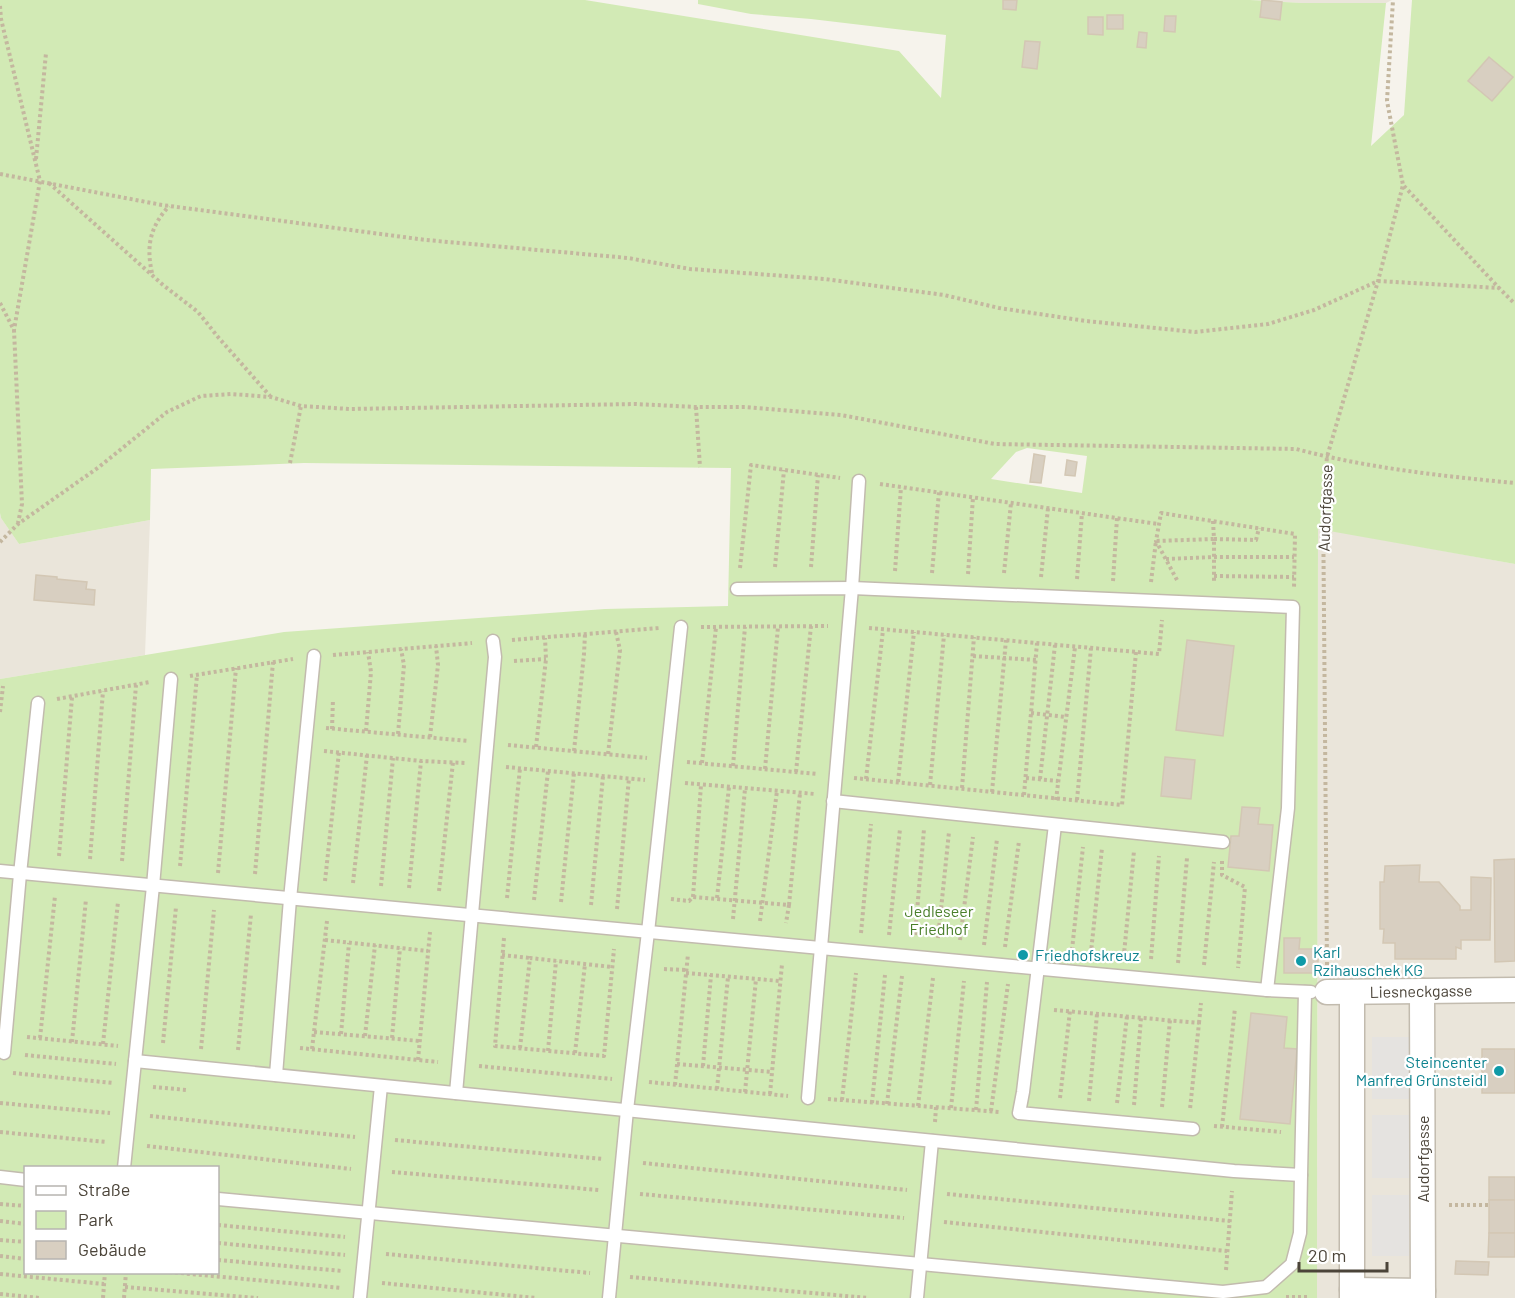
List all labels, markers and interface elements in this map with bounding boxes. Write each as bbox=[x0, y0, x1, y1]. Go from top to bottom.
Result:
street label: Audorfgasse bbox=[1313, 464, 1336, 552]
park label: Jedleseer Friedhof bbox=[904, 901, 974, 938]
place label: Karl Rzihauschek KG bbox=[1313, 942, 1423, 979]
place label: Friedhofskreuz bbox=[1035, 945, 1139, 964]
marker: Friedhofskreuz bbox=[1016, 948, 1030, 962]
marker: Karl Rzihauschek KG bbox=[1294, 954, 1308, 968]
street label: Liesneckgasse bbox=[1369, 980, 1473, 1001]
place label: Steincenter Manfred Grünsteidl bbox=[1356, 1052, 1487, 1089]
marker: Steincenter Manfred Grünsteidl bbox=[1492, 1064, 1506, 1078]
street label: Audorfgasse bbox=[1413, 1115, 1432, 1203]
legend bbox=[24, 1166, 219, 1274]
text: Straße bbox=[78, 1178, 130, 1200]
text: Park bbox=[78, 1208, 113, 1230]
scale bar bbox=[1299, 1235, 1388, 1273]
text: Gebäude bbox=[78, 1238, 147, 1260]
text: 20 m bbox=[1308, 1244, 1346, 1266]

